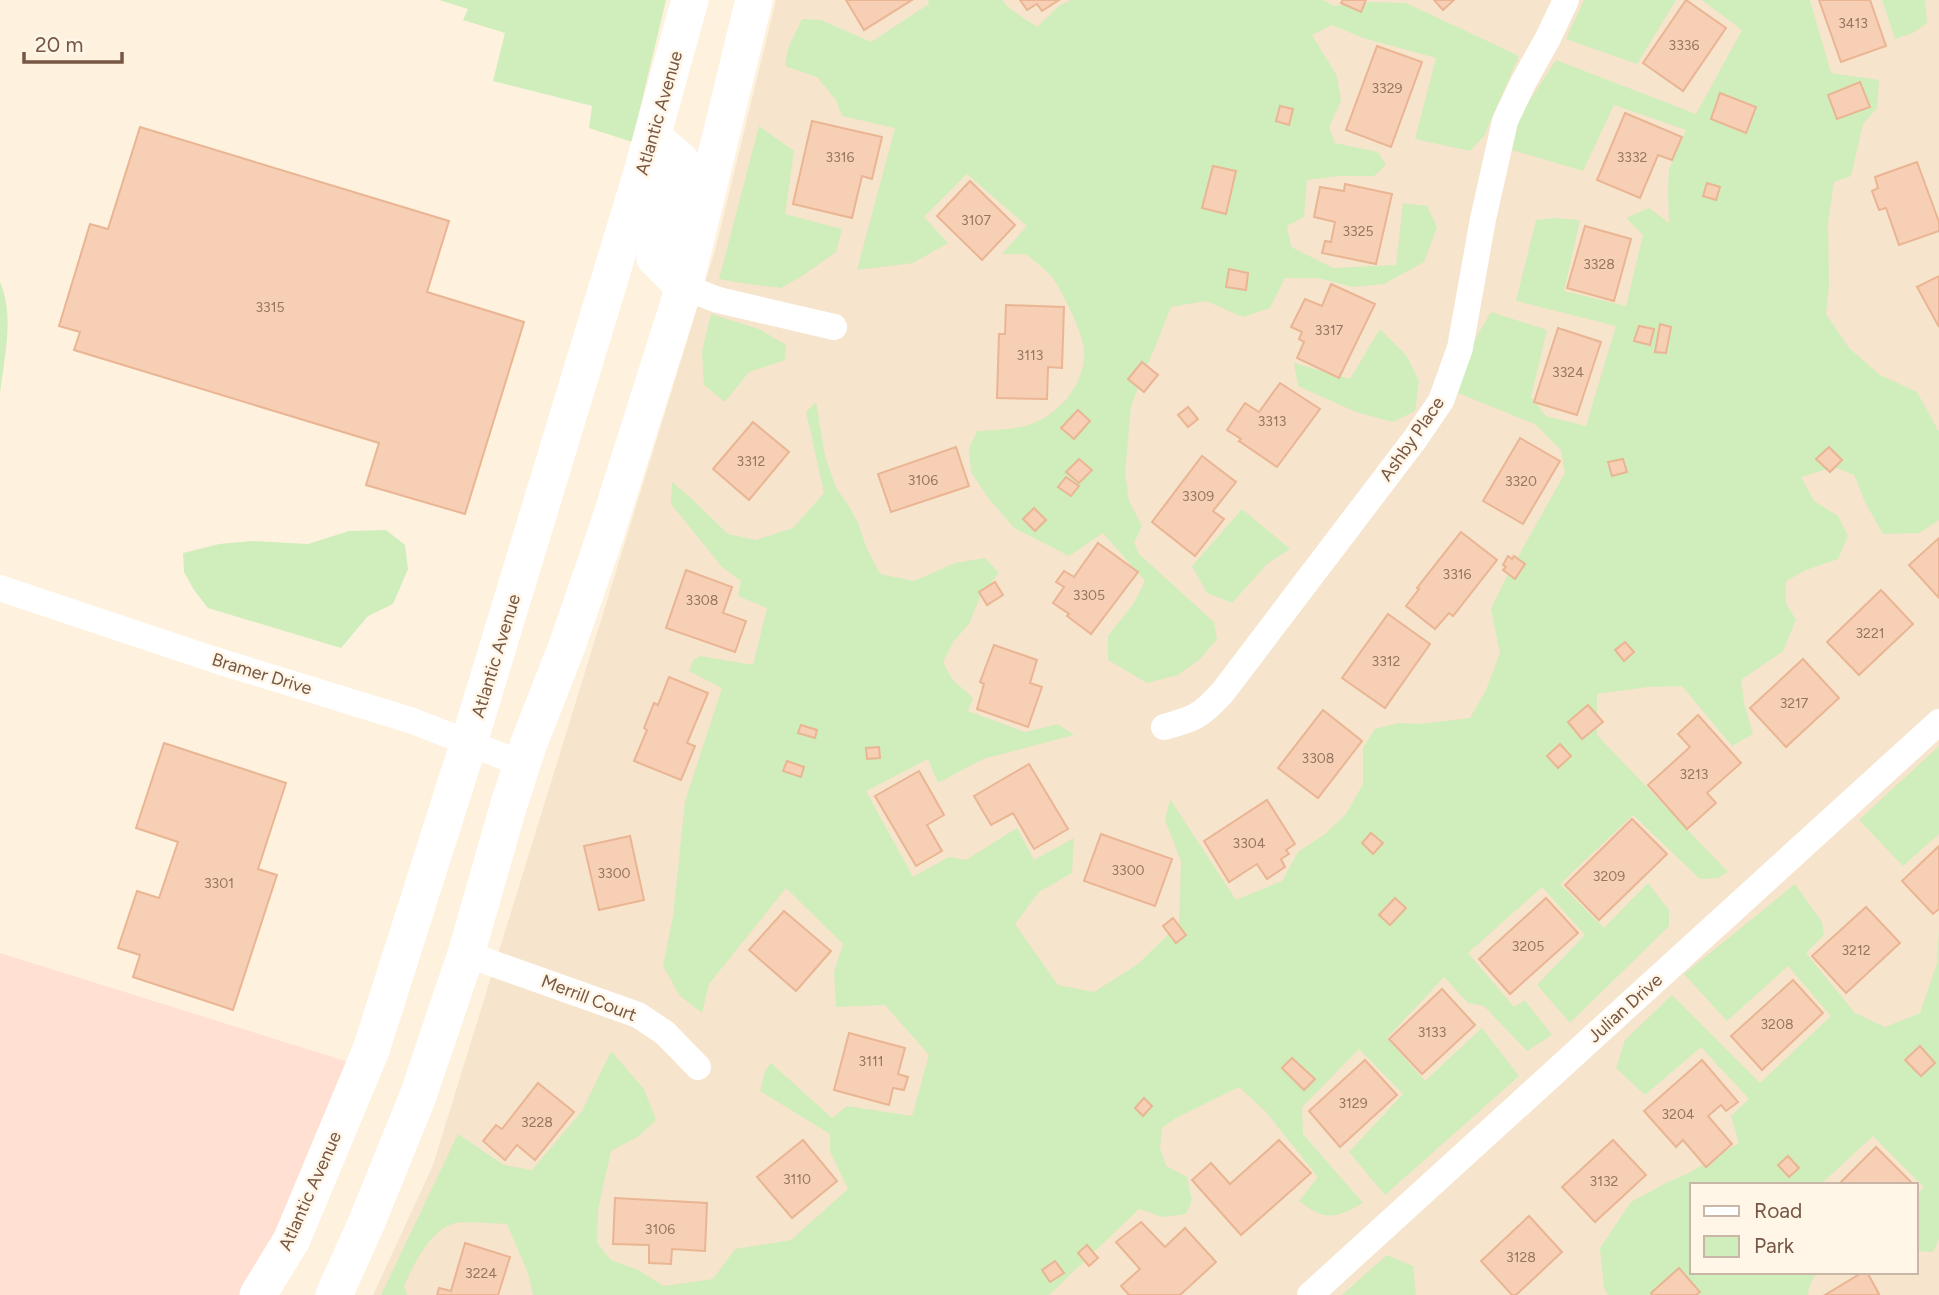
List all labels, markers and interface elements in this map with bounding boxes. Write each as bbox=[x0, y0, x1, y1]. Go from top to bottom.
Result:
house number: 3413 bbox=[1838, 15, 1868, 32]
scale bar bbox=[24, 21, 122, 65]
text: 20 m bbox=[35, 32, 83, 57]
house number: 3336 bbox=[1669, 37, 1699, 54]
street label: Atlantic Avenue bbox=[631, 48, 687, 178]
house number: 3329 bbox=[1372, 80, 1403, 97]
house number: 3316 bbox=[826, 149, 855, 166]
house number: 3332 bbox=[1617, 149, 1647, 166]
house number: 3107 bbox=[961, 212, 991, 229]
house number: 3325 bbox=[1342, 223, 1374, 240]
house number: 3328 bbox=[1583, 256, 1615, 273]
house number: 3315 bbox=[255, 299, 285, 316]
house number: 3317 bbox=[1315, 322, 1344, 339]
house number: 3113 bbox=[1017, 347, 1043, 364]
house number: 3324 bbox=[1552, 364, 1584, 381]
street label: Ashby Place bbox=[1375, 392, 1449, 485]
house number: 3313 bbox=[1258, 413, 1286, 430]
house number: 3312 bbox=[737, 453, 765, 470]
house number: 3106 bbox=[908, 472, 938, 489]
house number: 3320 bbox=[1505, 473, 1537, 490]
house number: 3309 bbox=[1182, 488, 1214, 505]
house number: 3316 bbox=[1443, 566, 1472, 583]
house number: 3305 bbox=[1073, 587, 1105, 604]
street label: Atlantic Avenue bbox=[467, 591, 525, 721]
house number: 3308 bbox=[686, 592, 718, 609]
house number: 3221 bbox=[1855, 625, 1885, 642]
street label: Bramer Drive bbox=[209, 648, 315, 700]
house number: 3312 bbox=[1372, 653, 1400, 670]
house number: 3217 bbox=[1780, 695, 1809, 712]
house number: 3308 bbox=[1302, 750, 1334, 767]
house number: 3213 bbox=[1680, 766, 1708, 783]
house number: 3304 bbox=[1233, 835, 1266, 852]
house number: 3300 bbox=[1111, 862, 1145, 879]
house number: 3300 bbox=[597, 865, 631, 882]
house number: 3209 bbox=[1593, 868, 1625, 885]
house number: 3301 bbox=[204, 875, 234, 892]
house number: 3205 bbox=[1512, 938, 1544, 955]
house number: 3212 bbox=[1841, 942, 1871, 959]
street label: Julian Drive bbox=[1583, 969, 1667, 1047]
street label: Merrill Court bbox=[538, 970, 640, 1026]
house number: 3208 bbox=[1760, 1016, 1794, 1033]
house number: 3133 bbox=[1418, 1024, 1446, 1041]
house number: 3111 bbox=[859, 1053, 883, 1070]
house number: 3129 bbox=[1338, 1095, 1368, 1112]
house number: 3204 bbox=[1661, 1106, 1695, 1123]
house number: 3228 bbox=[521, 1114, 553, 1131]
street label: Atlantic Avenue bbox=[274, 1128, 346, 1254]
house number: 3110 bbox=[783, 1171, 811, 1188]
house number: 3132 bbox=[1590, 1173, 1618, 1190]
legend bbox=[1690, 1183, 1918, 1274]
text: Road bbox=[1754, 1198, 1802, 1223]
house number: 3106 bbox=[645, 1221, 675, 1238]
text: Park bbox=[1754, 1233, 1795, 1258]
house number: 3128 bbox=[1506, 1249, 1536, 1266]
house number: 3224 bbox=[465, 1265, 497, 1282]

